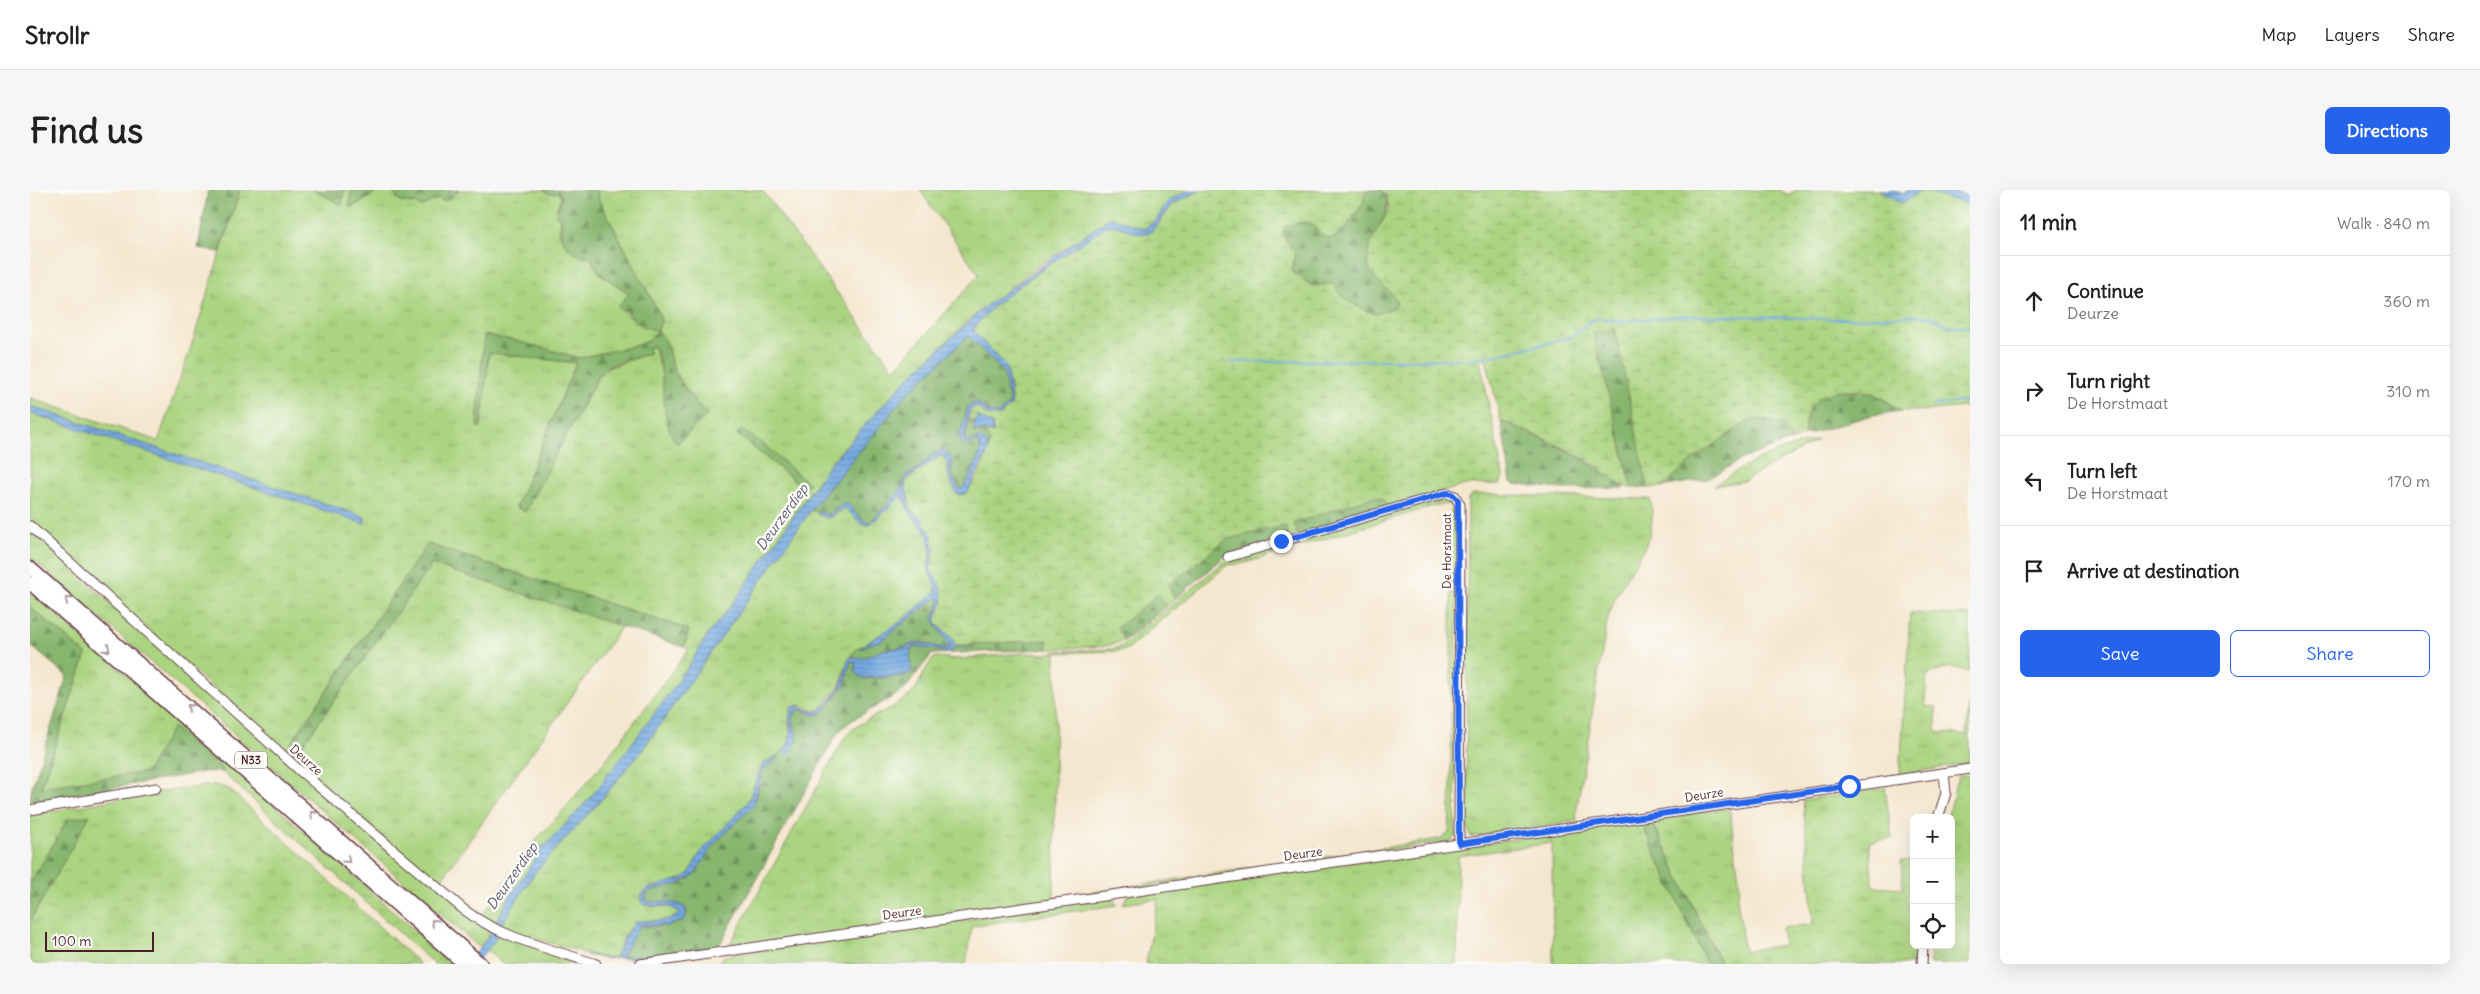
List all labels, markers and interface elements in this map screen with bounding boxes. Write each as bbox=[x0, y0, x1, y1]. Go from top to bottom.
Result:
text: Strollr bbox=[25, 20, 90, 50]
text: Map bbox=[2261, 23, 2296, 46]
text: Layers bbox=[2324, 23, 2380, 46]
text: Share bbox=[2408, 23, 2455, 46]
button: Directions bbox=[2325, 107, 2450, 154]
text: Find us bbox=[30, 108, 143, 152]
text: 11 min bbox=[2020, 209, 2077, 236]
text: Walk · 840 m bbox=[2337, 213, 2430, 233]
text: Continue bbox=[2067, 279, 2144, 303]
icon: ahead bbox=[2020, 287, 2048, 315]
text: 360 m bbox=[2383, 291, 2430, 311]
text: Deurze bbox=[2067, 303, 2119, 323]
text: Turn right bbox=[2067, 369, 2150, 393]
icon: right bbox=[2020, 377, 2048, 405]
text: 310 m bbox=[2386, 381, 2430, 401]
text: De Horstmaat bbox=[2067, 393, 2168, 413]
text: Turn left bbox=[2067, 459, 2137, 483]
icon: left bbox=[2020, 467, 2048, 495]
text: 170 m bbox=[2387, 471, 2430, 491]
water label: Deurzerdiep bbox=[752, 479, 813, 554]
text: De Horstmaat bbox=[2067, 483, 2168, 503]
street label: De Horstmaat bbox=[1439, 513, 1454, 589]
route end bbox=[1270, 530, 1293, 553]
icon: arrive bbox=[2020, 557, 2048, 585]
text: Arrive at destination bbox=[2067, 559, 2240, 583]
one-way arrow bbox=[64, 597, 73, 606]
button: Save bbox=[2020, 630, 2220, 677]
button: Share bbox=[2230, 630, 2430, 677]
one-way arrow bbox=[101, 643, 110, 652]
one-way arrow bbox=[187, 703, 196, 712]
street label: Deurze bbox=[287, 741, 326, 778]
road number: N33 bbox=[235, 752, 267, 768]
route start bbox=[1838, 775, 1861, 798]
street label: Deurze bbox=[1684, 784, 1724, 805]
one-way arrow bbox=[309, 811, 318, 820]
map controls bbox=[1910, 814, 1955, 949]
button: + bbox=[1910, 814, 1955, 859]
water label: Deurzerdiep bbox=[482, 838, 542, 913]
street label: Deurze bbox=[1283, 843, 1323, 864]
one-way arrow bbox=[342, 854, 351, 863]
button: − bbox=[1910, 859, 1955, 904]
street label: Deurze bbox=[882, 902, 922, 923]
button: locate bbox=[1910, 904, 1955, 949]
one-way arrow bbox=[430, 919, 439, 928]
scale bar bbox=[45, 929, 154, 952]
text: 100 m bbox=[52, 932, 92, 950]

